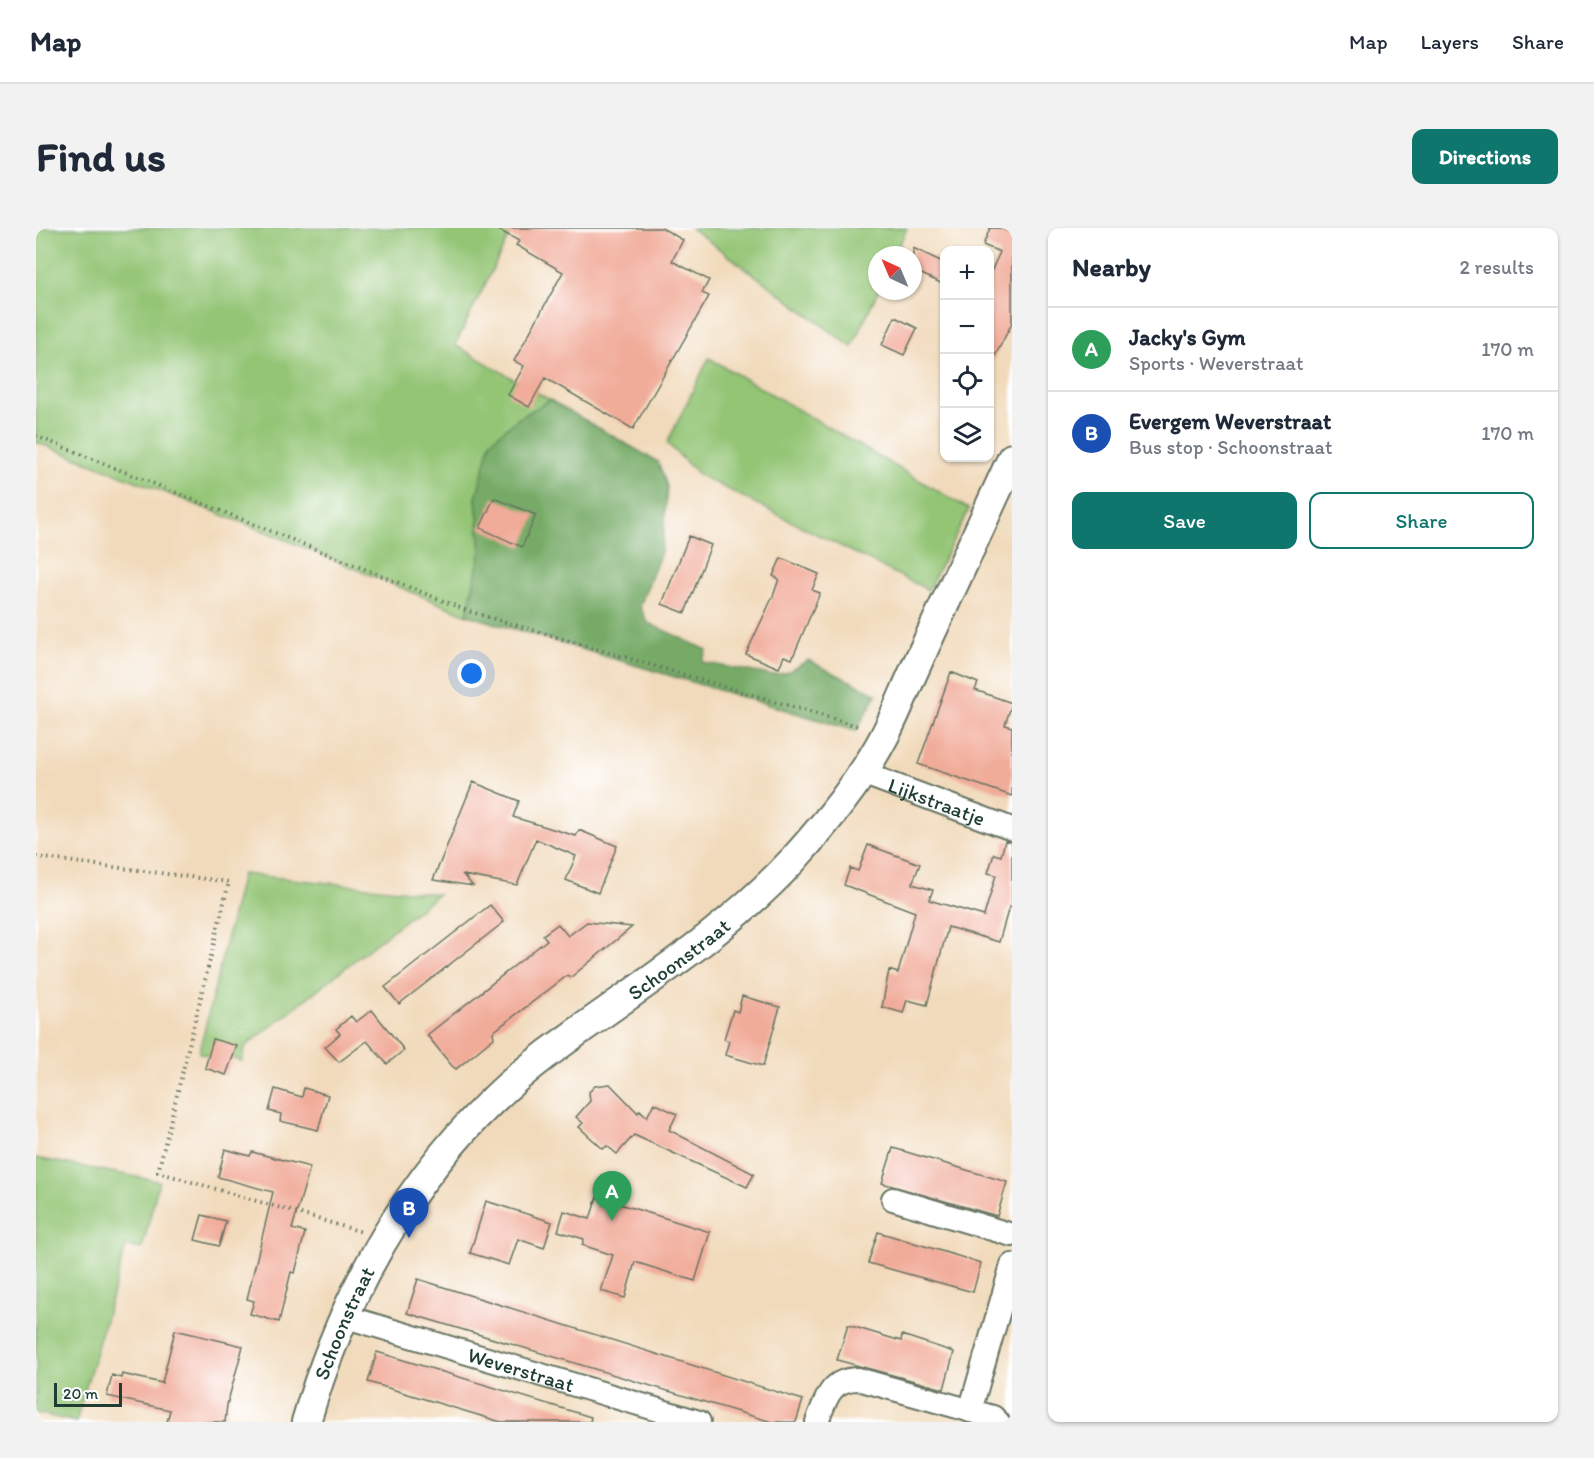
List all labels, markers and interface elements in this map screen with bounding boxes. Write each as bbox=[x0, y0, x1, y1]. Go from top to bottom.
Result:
text: Map bbox=[30, 24, 81, 58]
text: Map bbox=[1349, 29, 1388, 54]
text: Layers bbox=[1421, 29, 1479, 54]
text: Share bbox=[1512, 29, 1564, 54]
button: Directions bbox=[1412, 129, 1558, 184]
text: Find us bbox=[36, 131, 166, 182]
north arrow bbox=[868, 246, 922, 300]
map controls bbox=[940, 246, 994, 462]
button: + bbox=[940, 246, 994, 300]
text: Nearby bbox=[1072, 251, 1151, 283]
text: 2 results bbox=[1460, 255, 1534, 279]
button: − bbox=[940, 300, 994, 354]
text: Jacky's Gym bbox=[1129, 324, 1246, 351]
text: A bbox=[1085, 337, 1098, 361]
text: 170 m bbox=[1481, 337, 1534, 361]
text: Sports · Weverstraat bbox=[1129, 351, 1303, 375]
button: locate bbox=[940, 354, 994, 408]
button: layers bbox=[940, 408, 994, 462]
text: Evergem Weverstraat bbox=[1129, 408, 1331, 435]
text: B bbox=[1085, 421, 1098, 445]
text: 170 m bbox=[1481, 421, 1534, 445]
text: Bus stop · Schoonstraat bbox=[1129, 435, 1332, 459]
button: Save bbox=[1072, 492, 1297, 549]
button: Share bbox=[1309, 492, 1534, 549]
your location bbox=[457, 659, 486, 688]
street label: Lijkstraatje bbox=[885, 772, 989, 830]
street label: Schoonstraat bbox=[623, 912, 735, 1005]
pin: A bbox=[592, 1172, 632, 1221]
pin: B bbox=[390, 1188, 428, 1238]
street label: Schoonstraat bbox=[308, 1262, 379, 1383]
street label: Weverstraat bbox=[465, 1341, 578, 1397]
scale bar bbox=[54, 1380, 122, 1408]
text: 20 m bbox=[63, 1384, 98, 1403]

